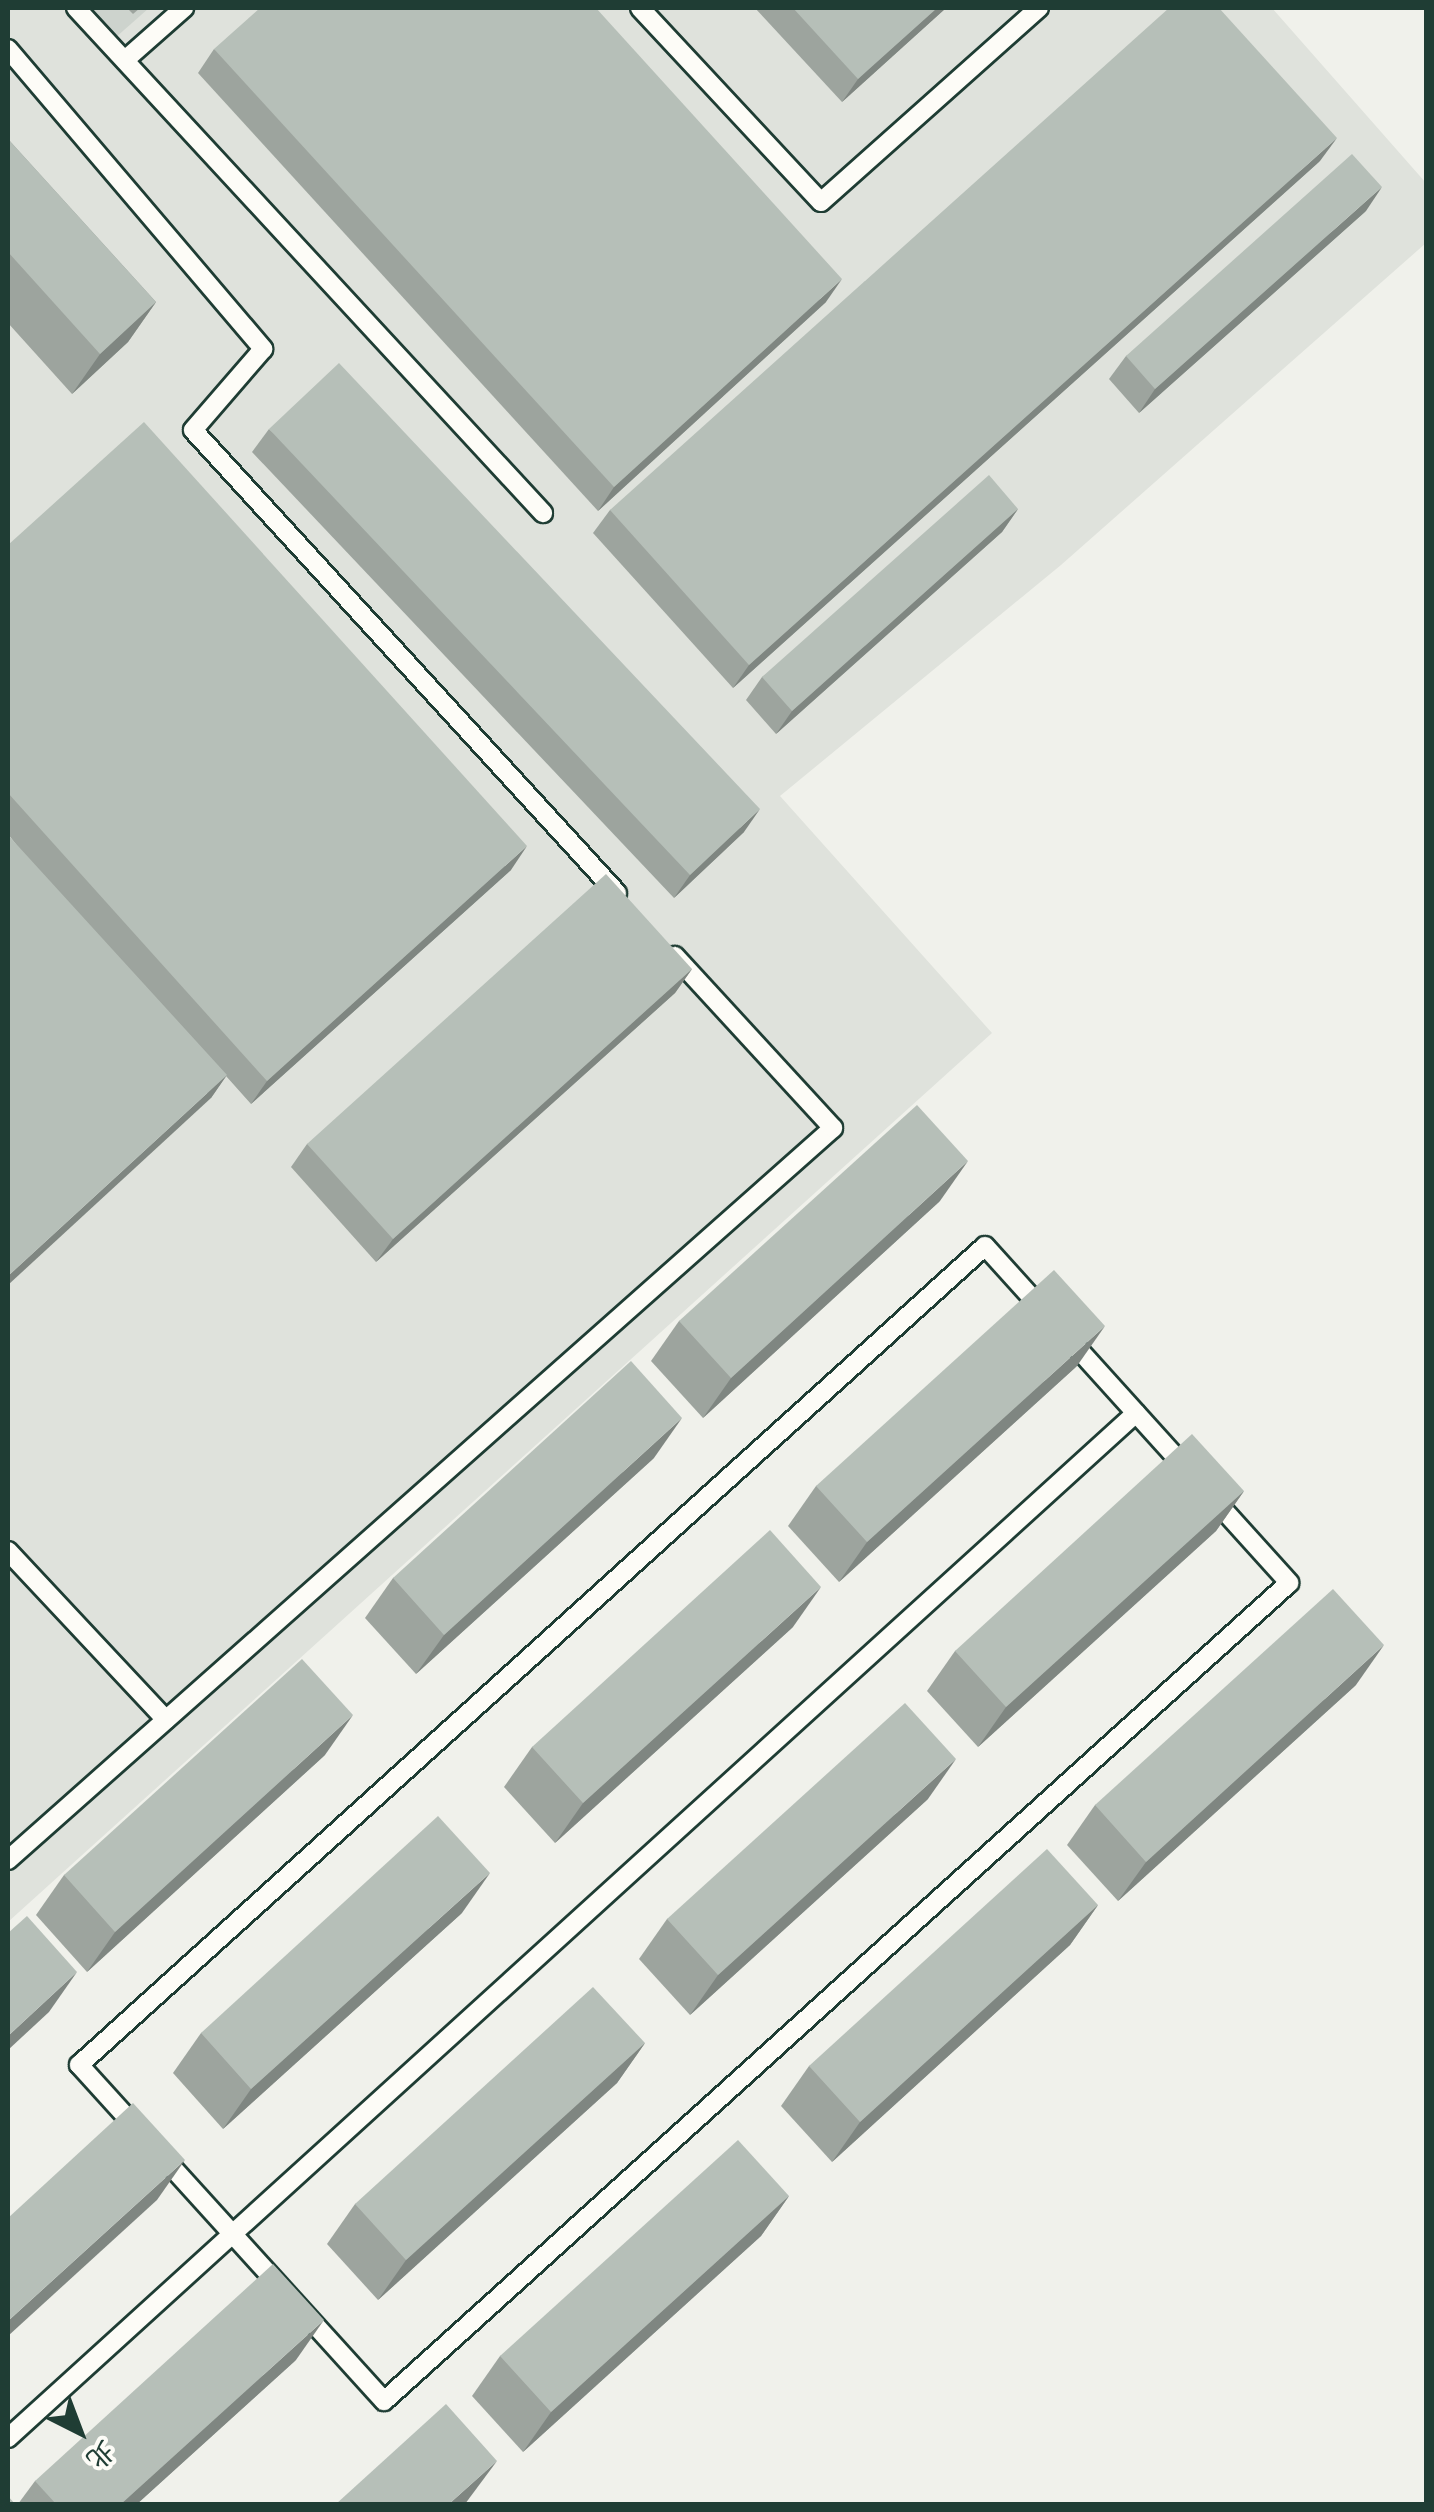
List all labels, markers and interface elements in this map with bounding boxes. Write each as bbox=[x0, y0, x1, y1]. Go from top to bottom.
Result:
north arrow bbox=[30, 2382, 130, 2482]
text: 北 bbox=[79, 2433, 122, 2476]

